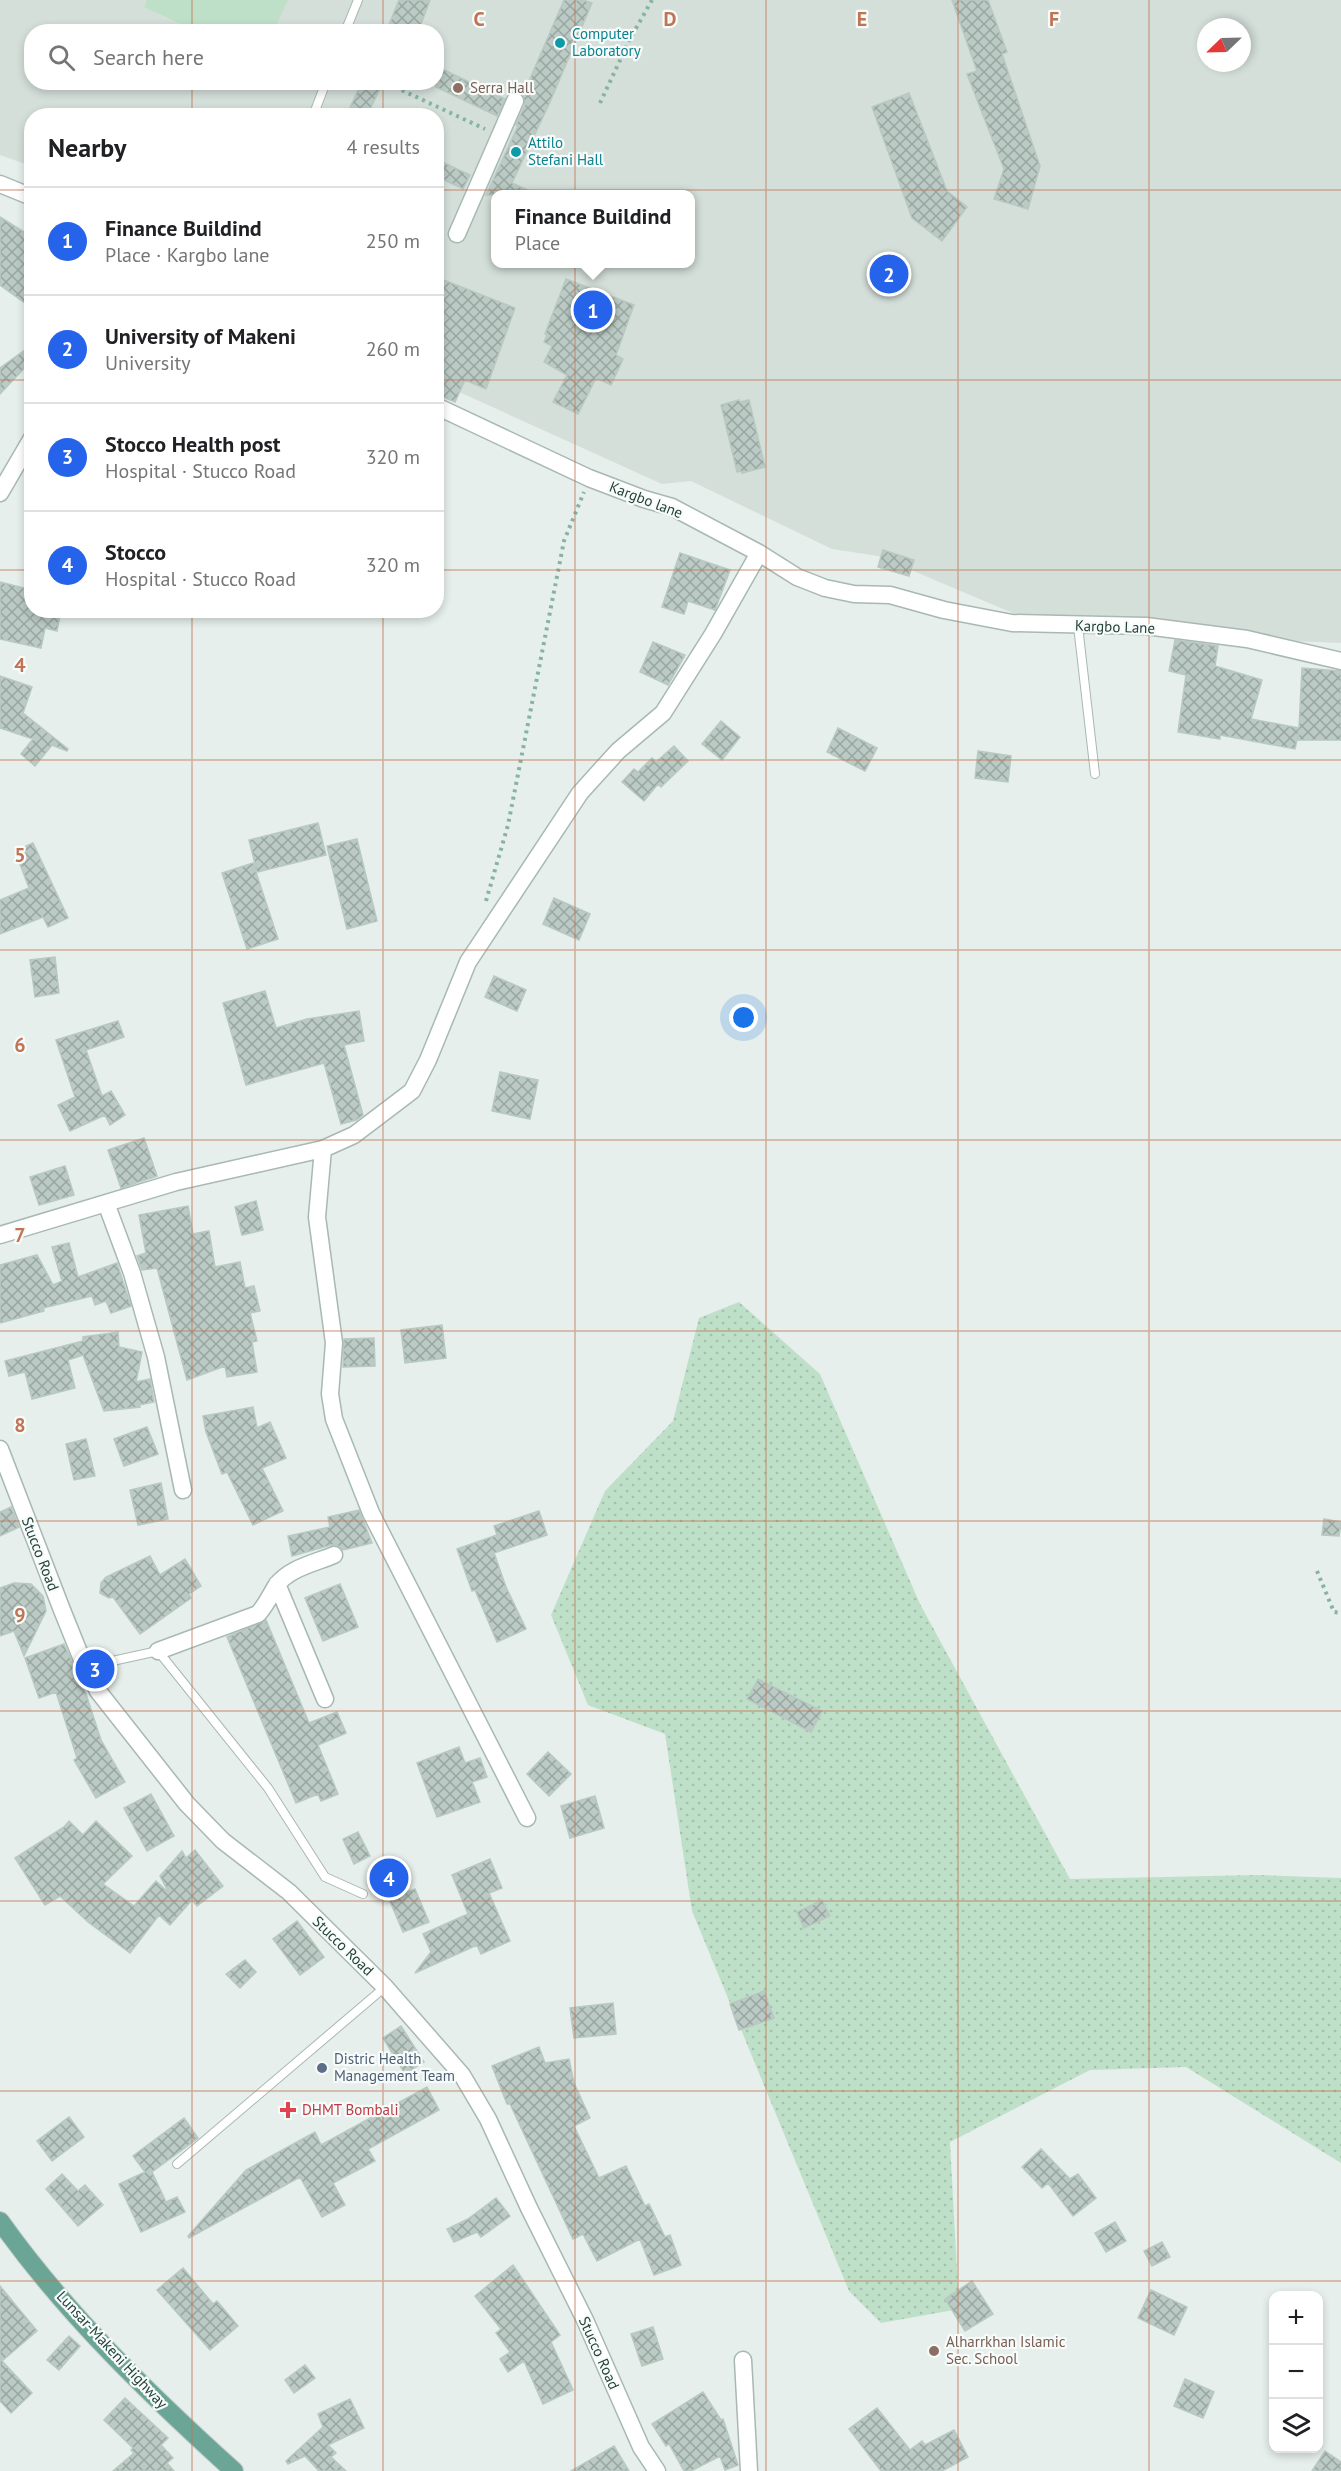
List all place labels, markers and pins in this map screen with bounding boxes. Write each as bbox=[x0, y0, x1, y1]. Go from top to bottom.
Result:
place label: Computer Laboratory bbox=[572, 24, 641, 60]
marker: Computer Laboratory bbox=[553, 36, 567, 50]
place label: Serra Hall bbox=[470, 78, 534, 97]
marker: Serra Hall bbox=[451, 81, 465, 95]
place label: Attilo Stefani Hall bbox=[528, 133, 604, 169]
marker: Attilo Stefani Hall bbox=[509, 145, 523, 159]
pin: 2 bbox=[870, 252, 908, 296]
pin: 1 bbox=[574, 288, 612, 332]
pin: 3 bbox=[76, 1646, 115, 1692]
pin: 4 bbox=[370, 1856, 408, 1900]
place label: Distric Health Management Team bbox=[334, 2049, 455, 2085]
marker: Distric Health Management Team bbox=[315, 2061, 329, 2075]
place label: DHMT Bombali bbox=[302, 2100, 398, 2119]
marker: DHMT Bombali bbox=[279, 2101, 297, 2119]
place label: Alharrkhan Islamic Sec. School bbox=[946, 2332, 1066, 2368]
marker: Alharrkhan Islamic Sec. School bbox=[927, 2344, 941, 2358]

